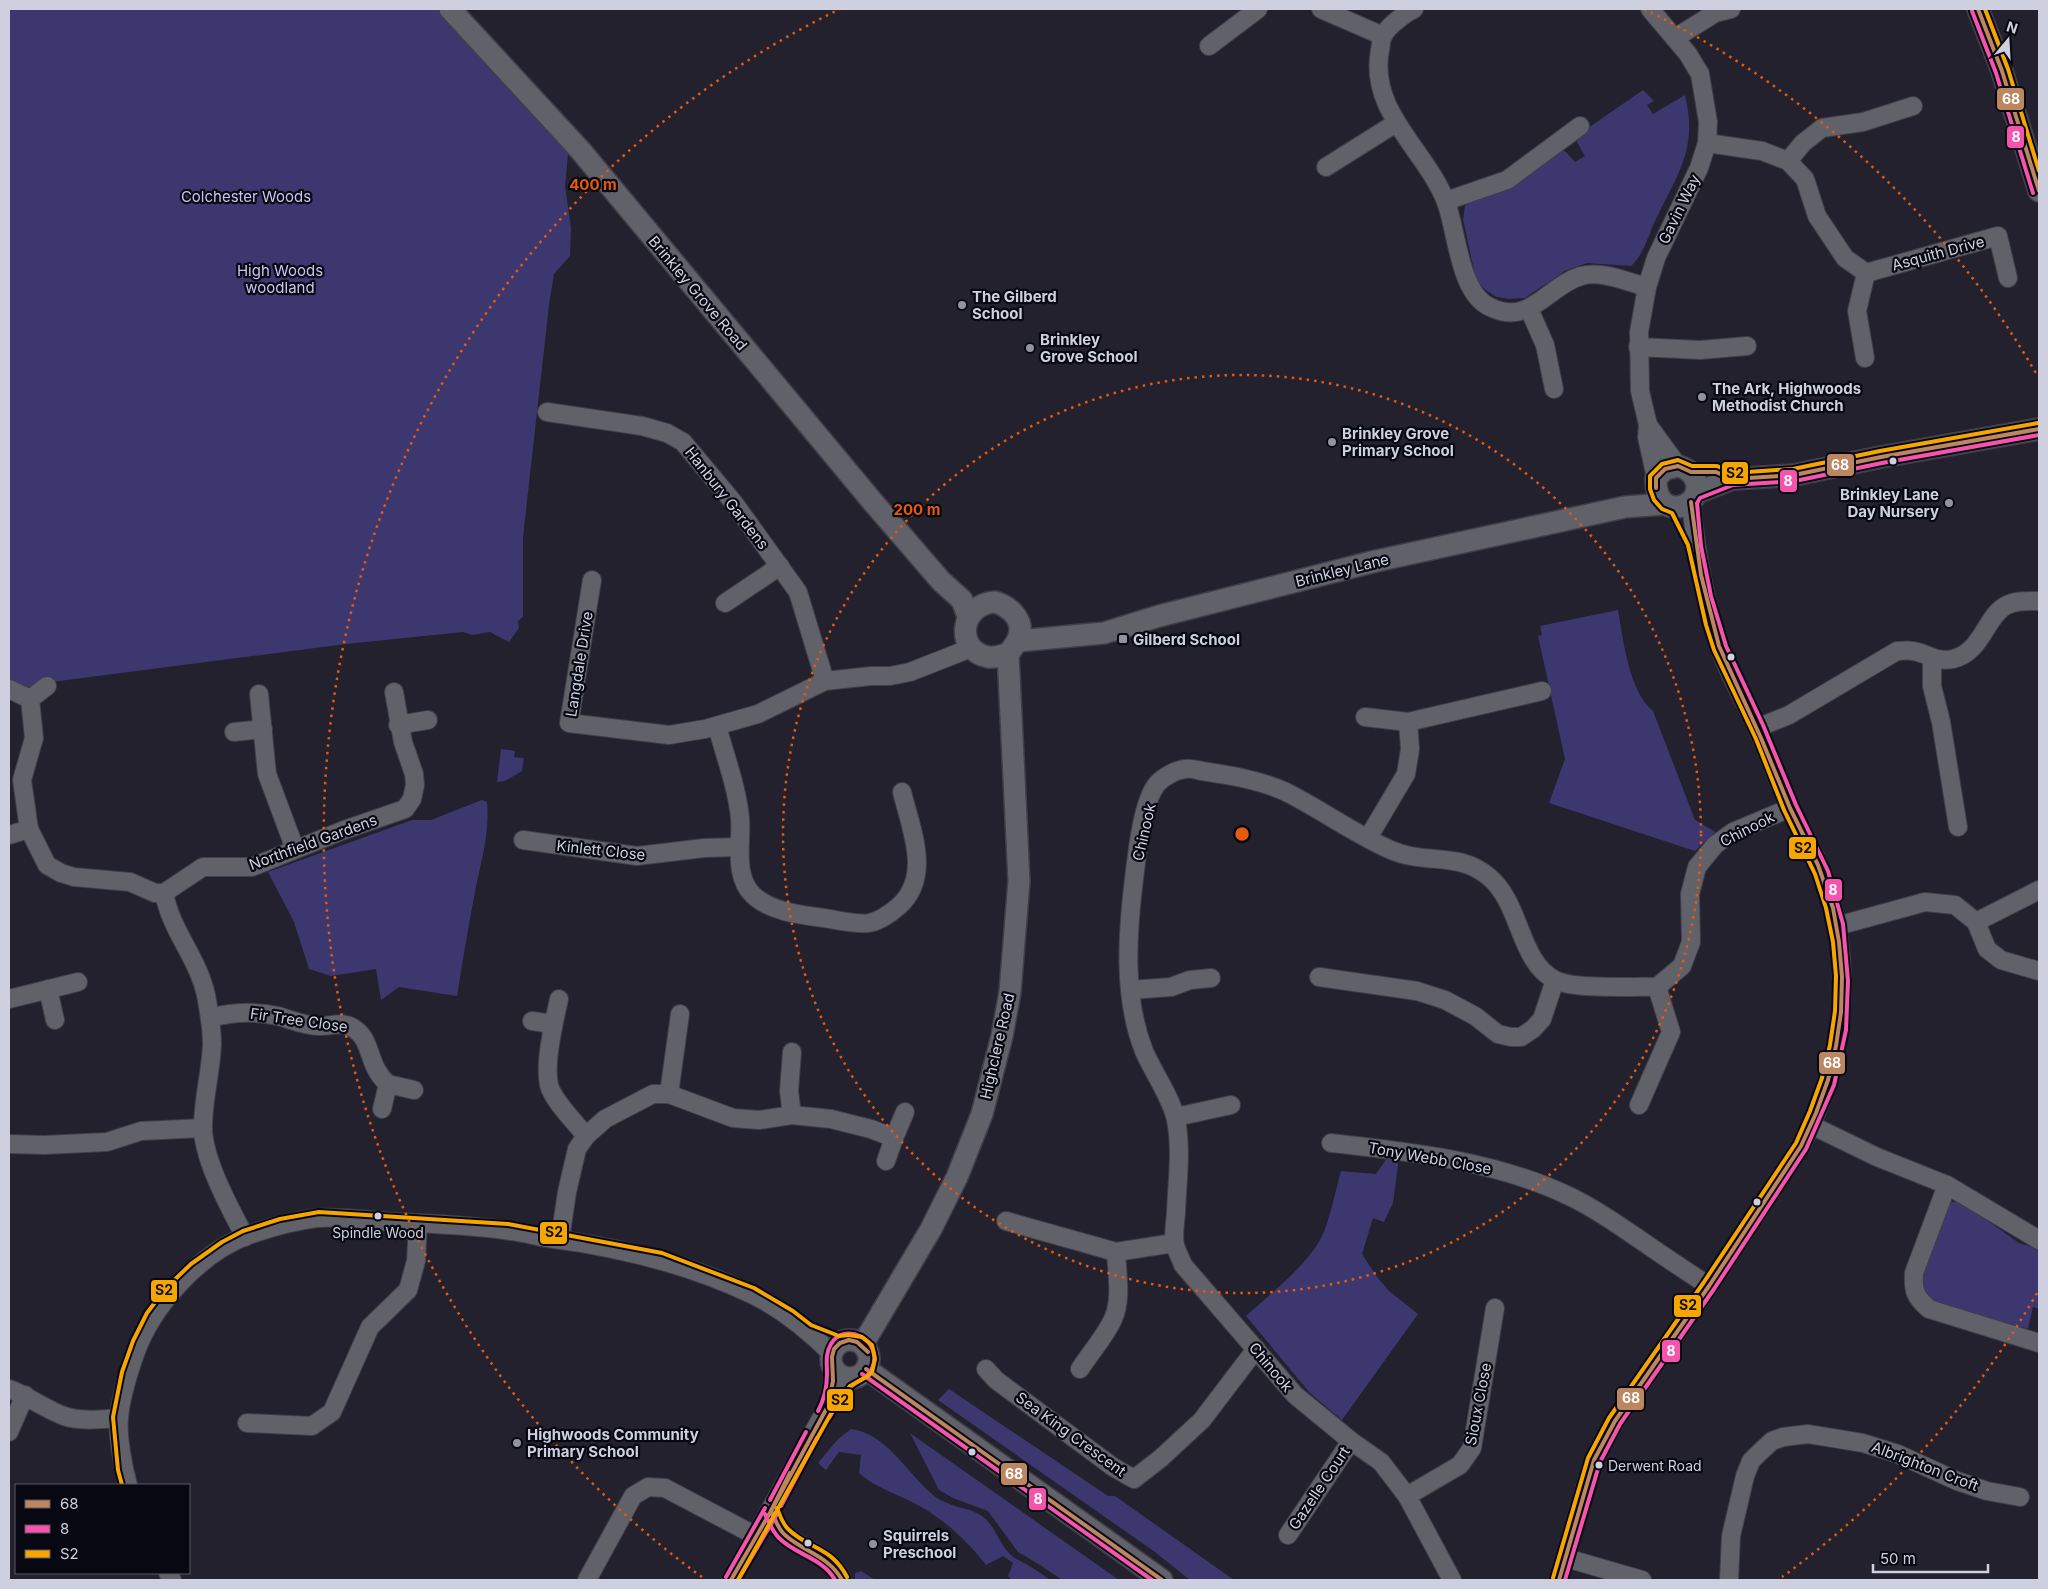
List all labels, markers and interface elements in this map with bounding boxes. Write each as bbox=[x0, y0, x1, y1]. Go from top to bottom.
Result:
north arrow bbox=[1983, 15, 2033, 65]
text: N bbox=[2004, 17, 2020, 37]
line badge: 68 bbox=[1996, 87, 2025, 111]
text: 68 bbox=[2002, 90, 2020, 107]
line badge: 8 bbox=[2006, 125, 2025, 149]
text: 8 bbox=[2011, 128, 2021, 145]
street label: Gavin Way bbox=[1654, 171, 1704, 247]
text: 400 m bbox=[569, 175, 617, 194]
park label: Colchester Woods bbox=[181, 187, 311, 206]
street label: Brinkley Grove Road bbox=[645, 232, 751, 354]
street label: Asquith Drive bbox=[1890, 232, 1986, 274]
park label: High Woods woodland bbox=[237, 261, 323, 297]
place label: The Gilberd School bbox=[972, 287, 1057, 323]
marker: The Gilberd School bbox=[956, 299, 968, 311]
place label: Brinkley Grove School bbox=[1040, 330, 1138, 366]
marker: Brinkley Grove School bbox=[1024, 342, 1036, 354]
place label: The Ark, Highwoods Methodist Church bbox=[1712, 379, 1861, 415]
marker: The Ark, Highwoods Methodist Church bbox=[1696, 391, 1708, 403]
place label: Brinkley Grove Primary School bbox=[1342, 424, 1454, 460]
marker: Brinkley Grove Primary School bbox=[1326, 436, 1338, 448]
street label: Hanbury Gardens bbox=[681, 443, 773, 553]
line badge: 68 bbox=[1826, 453, 1855, 477]
text: 68 bbox=[1831, 456, 1849, 473]
unlabelled marker bbox=[1888, 456, 1898, 466]
line badge: S2 bbox=[1721, 461, 1749, 485]
text: S2 bbox=[1726, 464, 1744, 481]
line badge: 8 bbox=[1779, 469, 1798, 493]
text: 8 bbox=[1783, 472, 1793, 489]
place label: Brinkley Lane Day Nursery bbox=[1840, 485, 1939, 521]
marker: Brinkley Lane Day Nursery bbox=[1943, 497, 1955, 509]
text: 200 m bbox=[894, 500, 940, 519]
street label: Brinkley Lane bbox=[1293, 549, 1391, 591]
street label: Langdale Drive bbox=[561, 610, 597, 718]
place label: Gilberd School bbox=[1133, 630, 1240, 649]
marker: Gilberd School bbox=[1117, 633, 1129, 645]
unlabelled marker bbox=[1726, 652, 1736, 662]
street label: Chinook bbox=[1128, 801, 1160, 863]
street label: Chinook bbox=[1717, 807, 1778, 851]
street label: Northfield Gardens bbox=[246, 810, 380, 874]
centre of rings bbox=[1233, 825, 1251, 843]
street label: Kinlett Close bbox=[556, 836, 646, 864]
line badge: S2 bbox=[1788, 836, 1817, 860]
text: S2 bbox=[1794, 839, 1812, 856]
line badge: 8 bbox=[1824, 878, 1843, 902]
text: 8 bbox=[1828, 881, 1838, 898]
street label: Highclere Road bbox=[976, 991, 1018, 1101]
street label: Fir Tree Close bbox=[249, 1004, 349, 1036]
line badge: 68 bbox=[1818, 1051, 1846, 1075]
text: 68 bbox=[1823, 1054, 1841, 1071]
street label: Tony Webb Close bbox=[1367, 1138, 1493, 1178]
unlabelled marker bbox=[1752, 1197, 1762, 1207]
marker: Spindle Wood bbox=[373, 1211, 383, 1221]
line badge: S2 bbox=[539, 1221, 568, 1245]
text: S2 bbox=[545, 1223, 563, 1240]
place label: Spindle Wood bbox=[332, 1224, 424, 1241]
line badge: S2 bbox=[150, 1279, 178, 1303]
text: S2 bbox=[155, 1281, 173, 1298]
line badge: S2 bbox=[1673, 1294, 1702, 1318]
text: S2 bbox=[1679, 1296, 1697, 1313]
street label: Chinook bbox=[1245, 1338, 1298, 1396]
line badge: 8 bbox=[1661, 1339, 1681, 1363]
text: 8 bbox=[1666, 1342, 1676, 1359]
street label: Sioux Close bbox=[1461, 1361, 1495, 1447]
line badge: 68 bbox=[1616, 1387, 1645, 1411]
line badge: S2 bbox=[826, 1388, 854, 1412]
street label: Sea King Crescent bbox=[1012, 1388, 1130, 1480]
text: 68 bbox=[1622, 1389, 1640, 1406]
text: S2 bbox=[831, 1391, 849, 1408]
place label: Highwoods Community Primary School bbox=[527, 1425, 699, 1461]
marker: Highwoods Community Primary School bbox=[511, 1437, 523, 1449]
street label: Albrighton Croft bbox=[1869, 1437, 1981, 1495]
street label: Gazelle Court bbox=[1284, 1443, 1354, 1533]
unlabelled marker bbox=[967, 1447, 977, 1457]
place label: Derwent Road bbox=[1608, 1457, 1702, 1474]
marker: Derwent Road bbox=[1594, 1460, 1604, 1470]
line badge: 68 bbox=[1000, 1462, 1028, 1486]
text: 68 bbox=[1005, 1465, 1023, 1482]
legend bbox=[15, 1484, 190, 1574]
line badge: 8 bbox=[1028, 1487, 1047, 1511]
text: 8 bbox=[1033, 1490, 1043, 1507]
text: 68 bbox=[60, 1494, 79, 1513]
text: 8 bbox=[60, 1519, 69, 1538]
place label: Squirrels Preschool bbox=[883, 1526, 956, 1562]
unlabelled marker bbox=[803, 1538, 813, 1548]
marker: Squirrels Preschool bbox=[867, 1538, 879, 1550]
scale bar bbox=[1873, 1542, 1988, 1574]
text: S2 bbox=[60, 1544, 79, 1563]
text: 50 m bbox=[1880, 1549, 1916, 1568]

